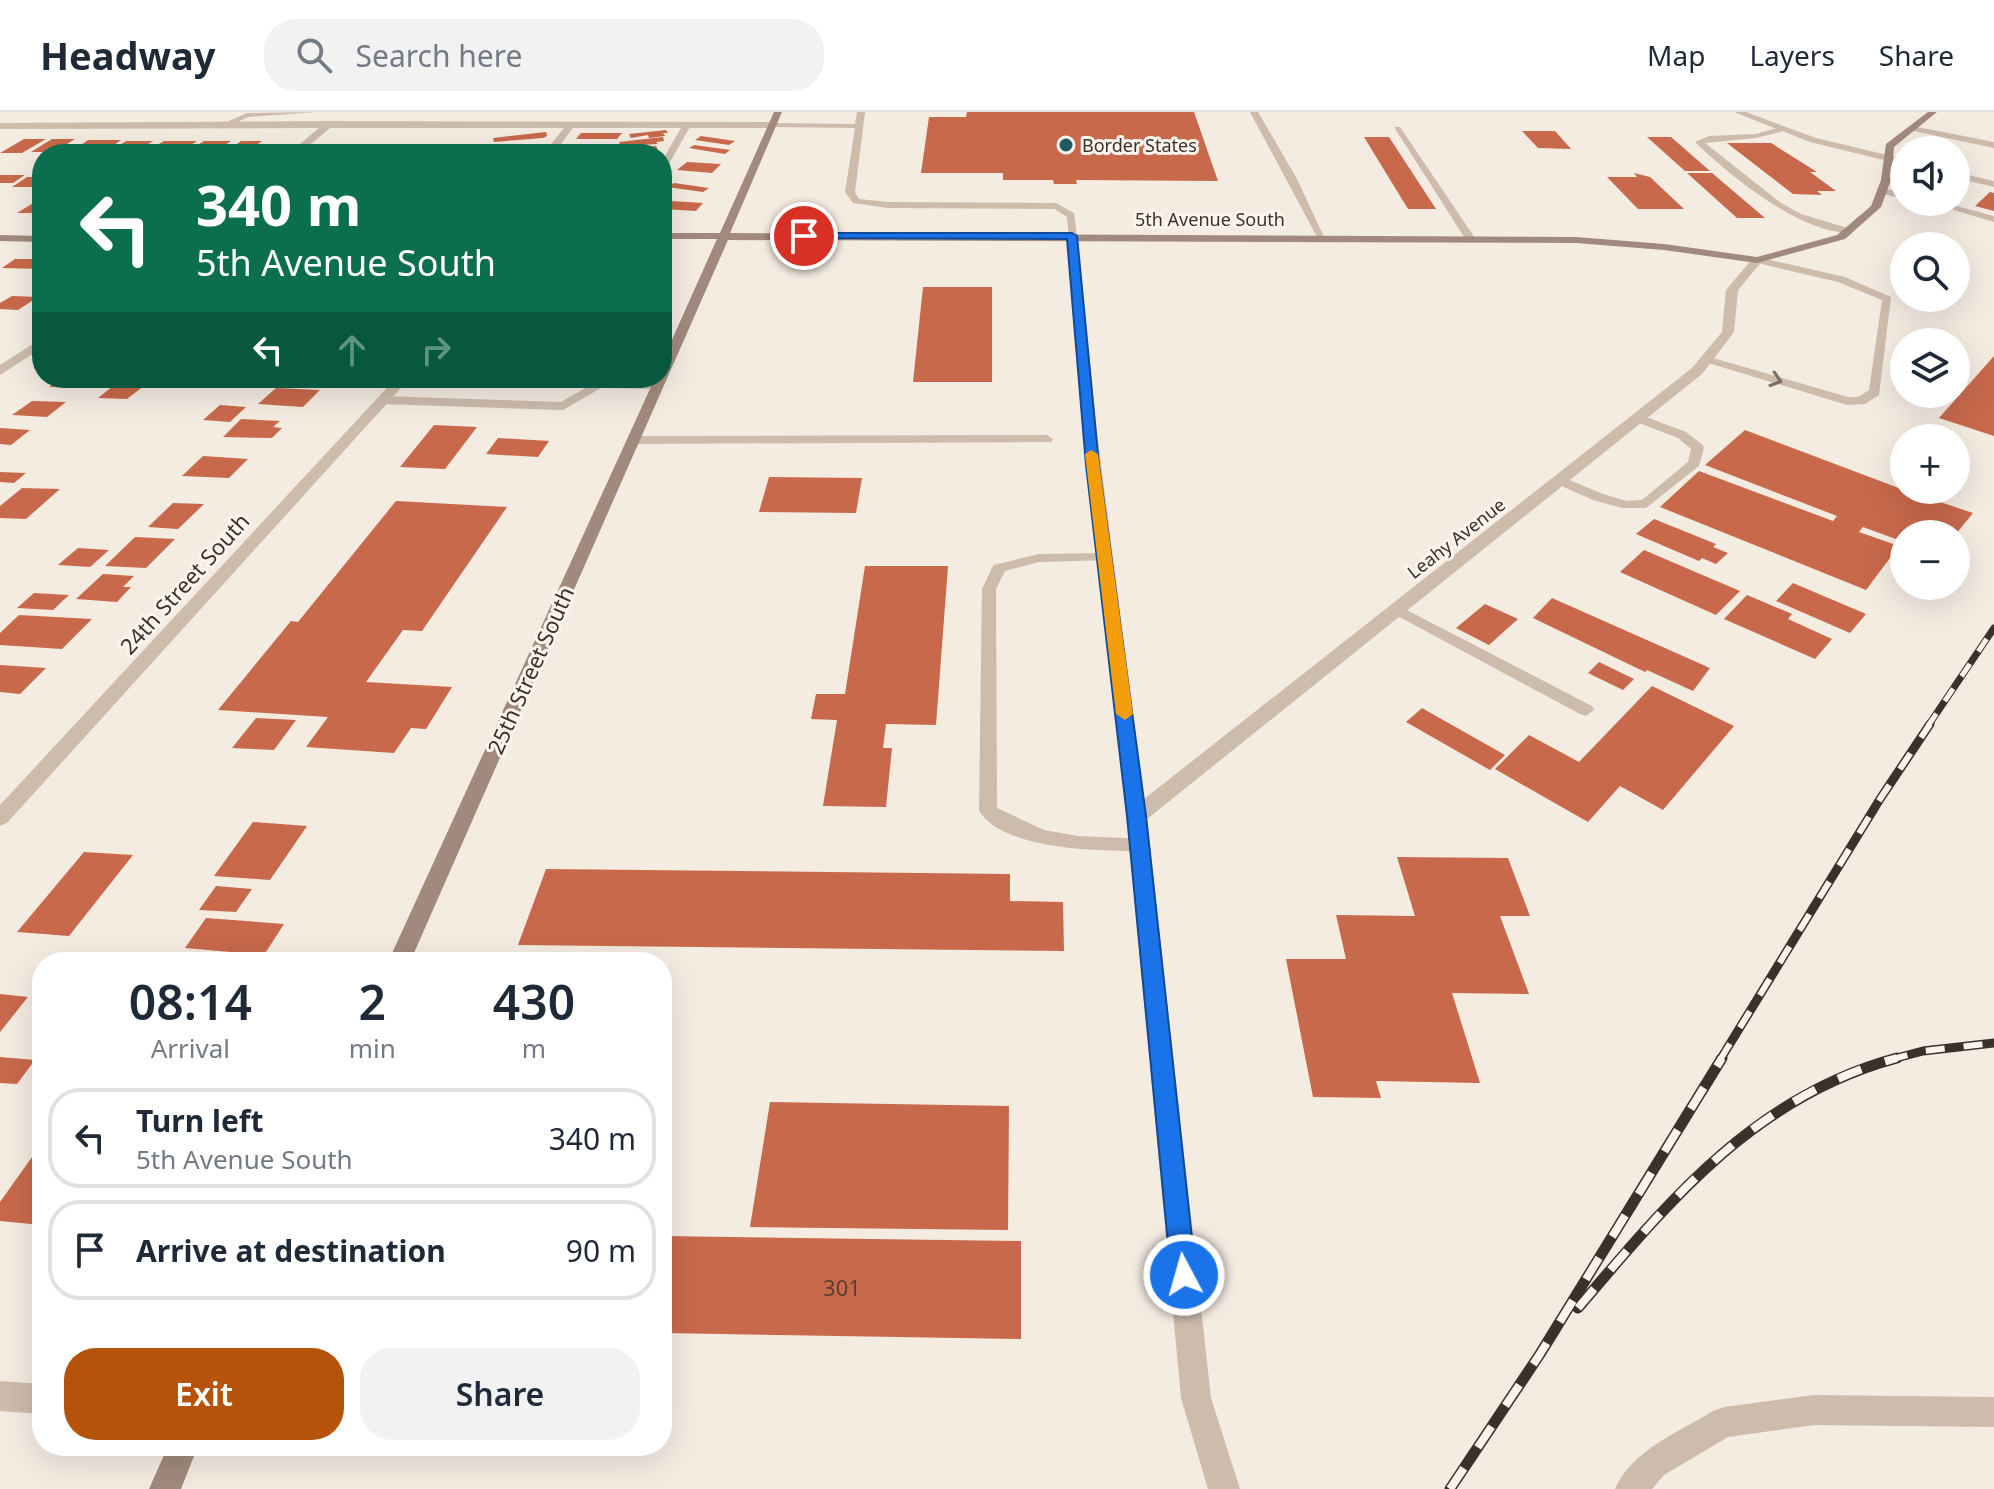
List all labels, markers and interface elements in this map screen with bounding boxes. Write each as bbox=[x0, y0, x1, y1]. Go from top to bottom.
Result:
search box bbox=[264, 19, 824, 91]
text: Headway bbox=[40, 29, 216, 81]
icon: search bbox=[292, 33, 336, 77]
text: Search here bbox=[356, 35, 522, 76]
text: Map bbox=[1647, 36, 1705, 74]
text: Layers bbox=[1749, 36, 1835, 74]
text: Share bbox=[1879, 36, 1954, 74]
place label: Border States bbox=[1082, 133, 1197, 157]
marker: Border States bbox=[1057, 136, 1075, 154]
map controls bbox=[1890, 136, 1970, 600]
button: sound bbox=[1890, 136, 1970, 216]
text: 340 m bbox=[196, 166, 361, 242]
icon: left bbox=[64, 176, 168, 280]
pin bbox=[770, 202, 838, 270]
street label: 5th Avenue South bbox=[1135, 207, 1285, 231]
icon: arrive bbox=[782, 214, 826, 258]
button: search bbox=[1890, 232, 1970, 312]
text: 5th Avenue South bbox=[196, 238, 496, 287]
icon: left bbox=[246, 328, 290, 372]
icon: ahead bbox=[330, 328, 374, 372]
icon: right bbox=[414, 328, 458, 372]
button: layers bbox=[1890, 328, 1970, 408]
one-way arrow bbox=[1769, 371, 1783, 387]
button: + bbox=[1890, 424, 1970, 504]
street label: Leahy Avenue bbox=[1402, 492, 1510, 584]
street label: 24th Street South bbox=[113, 506, 255, 660]
button: − bbox=[1890, 520, 1970, 600]
street label: 25th Street South bbox=[480, 582, 580, 758]
text: 08:14 bbox=[129, 969, 252, 1034]
text: 2 bbox=[359, 969, 386, 1034]
text: 430 bbox=[493, 969, 575, 1034]
text: Arrival bbox=[151, 1030, 230, 1066]
text: min bbox=[349, 1030, 396, 1066]
text: m bbox=[522, 1030, 546, 1066]
text: Turn left bbox=[136, 1100, 264, 1141]
icon: left bbox=[68, 1116, 112, 1160]
text: 340 m bbox=[549, 1118, 636, 1159]
text: 5th Avenue South bbox=[136, 1141, 353, 1177]
icon: arrive bbox=[68, 1228, 112, 1272]
text: Arrive at destination bbox=[136, 1230, 446, 1271]
text: 90 m bbox=[566, 1230, 636, 1271]
position arrow bbox=[1142, 1233, 1226, 1317]
house number: 301 bbox=[823, 1272, 861, 1302]
button: Exit bbox=[64, 1348, 344, 1440]
button: Share bbox=[360, 1348, 640, 1440]

